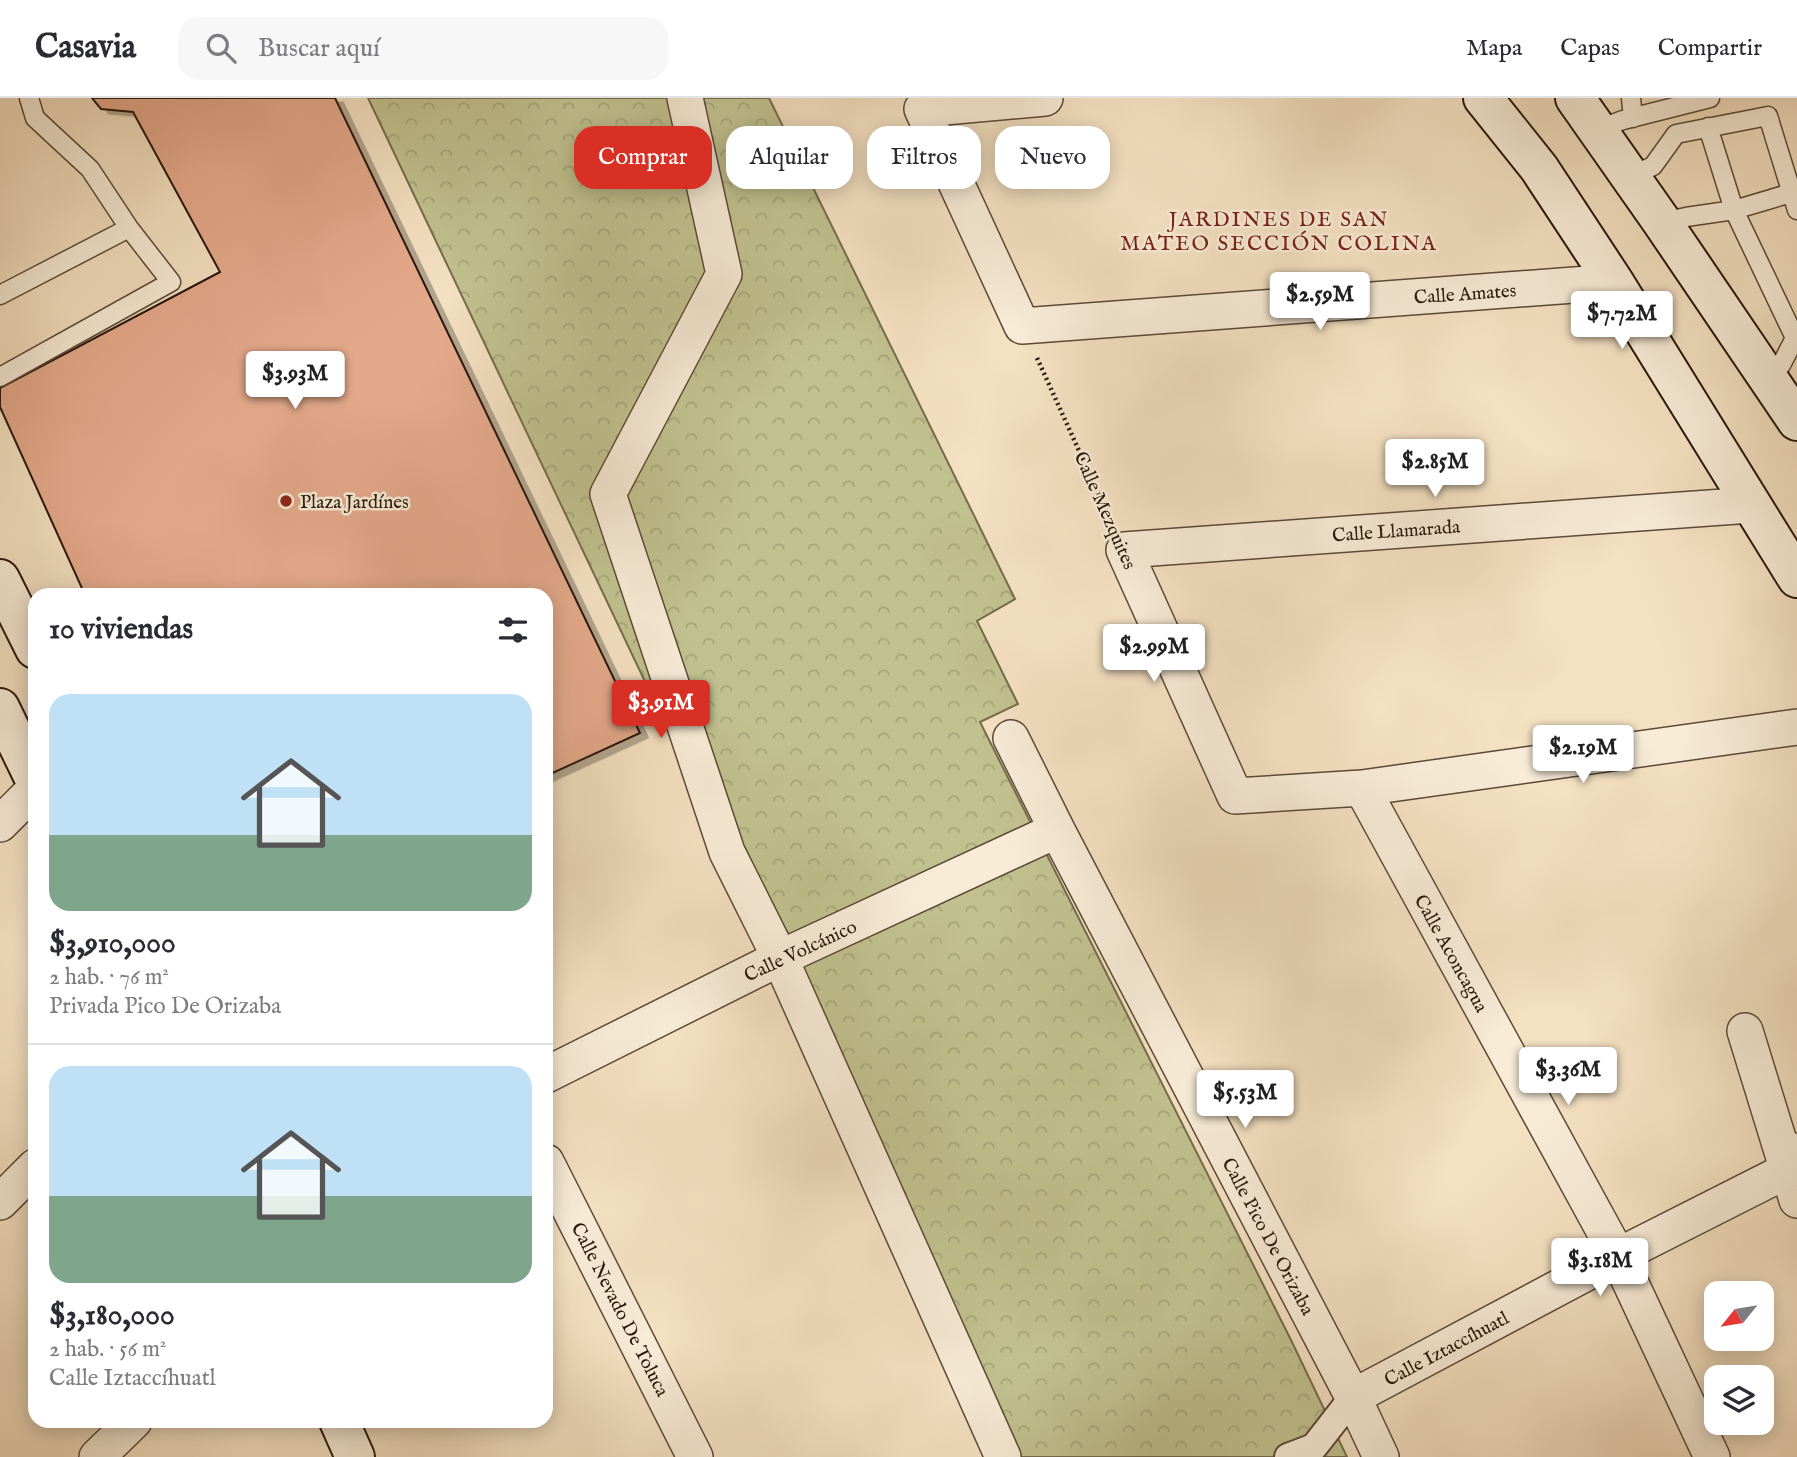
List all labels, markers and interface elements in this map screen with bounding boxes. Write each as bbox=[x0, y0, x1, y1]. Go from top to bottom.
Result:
search box bbox=[178, 17, 668, 80]
text: Casavia bbox=[35, 27, 136, 69]
icon: search bbox=[202, 29, 240, 67]
text: Buscar aquí bbox=[258, 32, 380, 65]
text: Mapa bbox=[1466, 33, 1522, 64]
text: Capas bbox=[1560, 33, 1620, 64]
text: Compartir bbox=[1658, 33, 1762, 64]
chip: Comprar bbox=[574, 126, 712, 189]
chip: Alquilar bbox=[726, 126, 853, 189]
chip: Filtros bbox=[867, 126, 981, 189]
chip: Nuevo bbox=[995, 126, 1110, 189]
district label: JARDINES DE SAN MATEO SECCIÓN COLINA bbox=[1120, 207, 1438, 258]
pin: $2.59M bbox=[1263, 272, 1377, 332]
street label: Calle Amates bbox=[1413, 279, 1517, 311]
text: $2.59M bbox=[1286, 280, 1354, 309]
pin: $7.72M bbox=[1565, 292, 1679, 351]
text: $7.72M bbox=[1587, 299, 1657, 328]
pin: $3.93M bbox=[238, 352, 352, 411]
text: $3.93M bbox=[262, 359, 328, 388]
pin: $2.85M bbox=[1378, 440, 1492, 499]
text: $2.85M bbox=[1401, 447, 1469, 476]
street label: Calle Mezquites bbox=[1068, 448, 1141, 573]
place label: Plaza Jardínes bbox=[300, 491, 409, 515]
marker: Plaza Jardínes bbox=[278, 493, 294, 509]
street label: Calle Llamarada bbox=[1331, 515, 1462, 548]
text: 10 viviendas bbox=[49, 611, 193, 649]
icon: filters bbox=[494, 611, 532, 649]
pin: $2.99M bbox=[1097, 624, 1211, 684]
text: $2.99M bbox=[1119, 632, 1189, 661]
pin: $3.91M bbox=[604, 680, 718, 740]
text: $3.91M bbox=[628, 688, 694, 717]
pin: $2.19M bbox=[1526, 726, 1640, 785]
text: $2.19M bbox=[1549, 733, 1617, 762]
icon: home bbox=[228, 740, 354, 866]
street label: Calle Aconcagua bbox=[1408, 891, 1493, 1018]
street label: Calle Volcánico bbox=[741, 915, 861, 988]
text: $3,910,000 bbox=[49, 925, 176, 963]
text: 2 hab. · 76 m² bbox=[49, 963, 169, 992]
text: Privada Pico De Orizaba bbox=[49, 992, 281, 1021]
pin: $3.36M bbox=[1511, 1048, 1625, 1107]
text: $3.36M bbox=[1535, 1055, 1601, 1084]
pin: $5.53M bbox=[1188, 1070, 1302, 1130]
text: $5.53M bbox=[1213, 1078, 1277, 1107]
icon: home bbox=[228, 1112, 354, 1238]
street label: Calle Pico De Orizaba bbox=[1216, 1154, 1319, 1320]
street label: Calle Nevado De Toluca bbox=[565, 1219, 674, 1402]
pin: $3.18M bbox=[1543, 1238, 1657, 1298]
text: $3.18M bbox=[1567, 1246, 1633, 1275]
north arrow bbox=[1704, 1281, 1774, 1351]
map controls bbox=[1704, 1281, 1774, 1435]
text: $3,180,000 bbox=[49, 1297, 175, 1335]
street label: Calle Iztaccíhuatl bbox=[1380, 1306, 1514, 1393]
text: 2 hab. · 56 m² bbox=[49, 1335, 167, 1364]
text: Calle Iztaccíhuatl bbox=[49, 1364, 216, 1393]
button: layers bbox=[1704, 1365, 1774, 1435]

